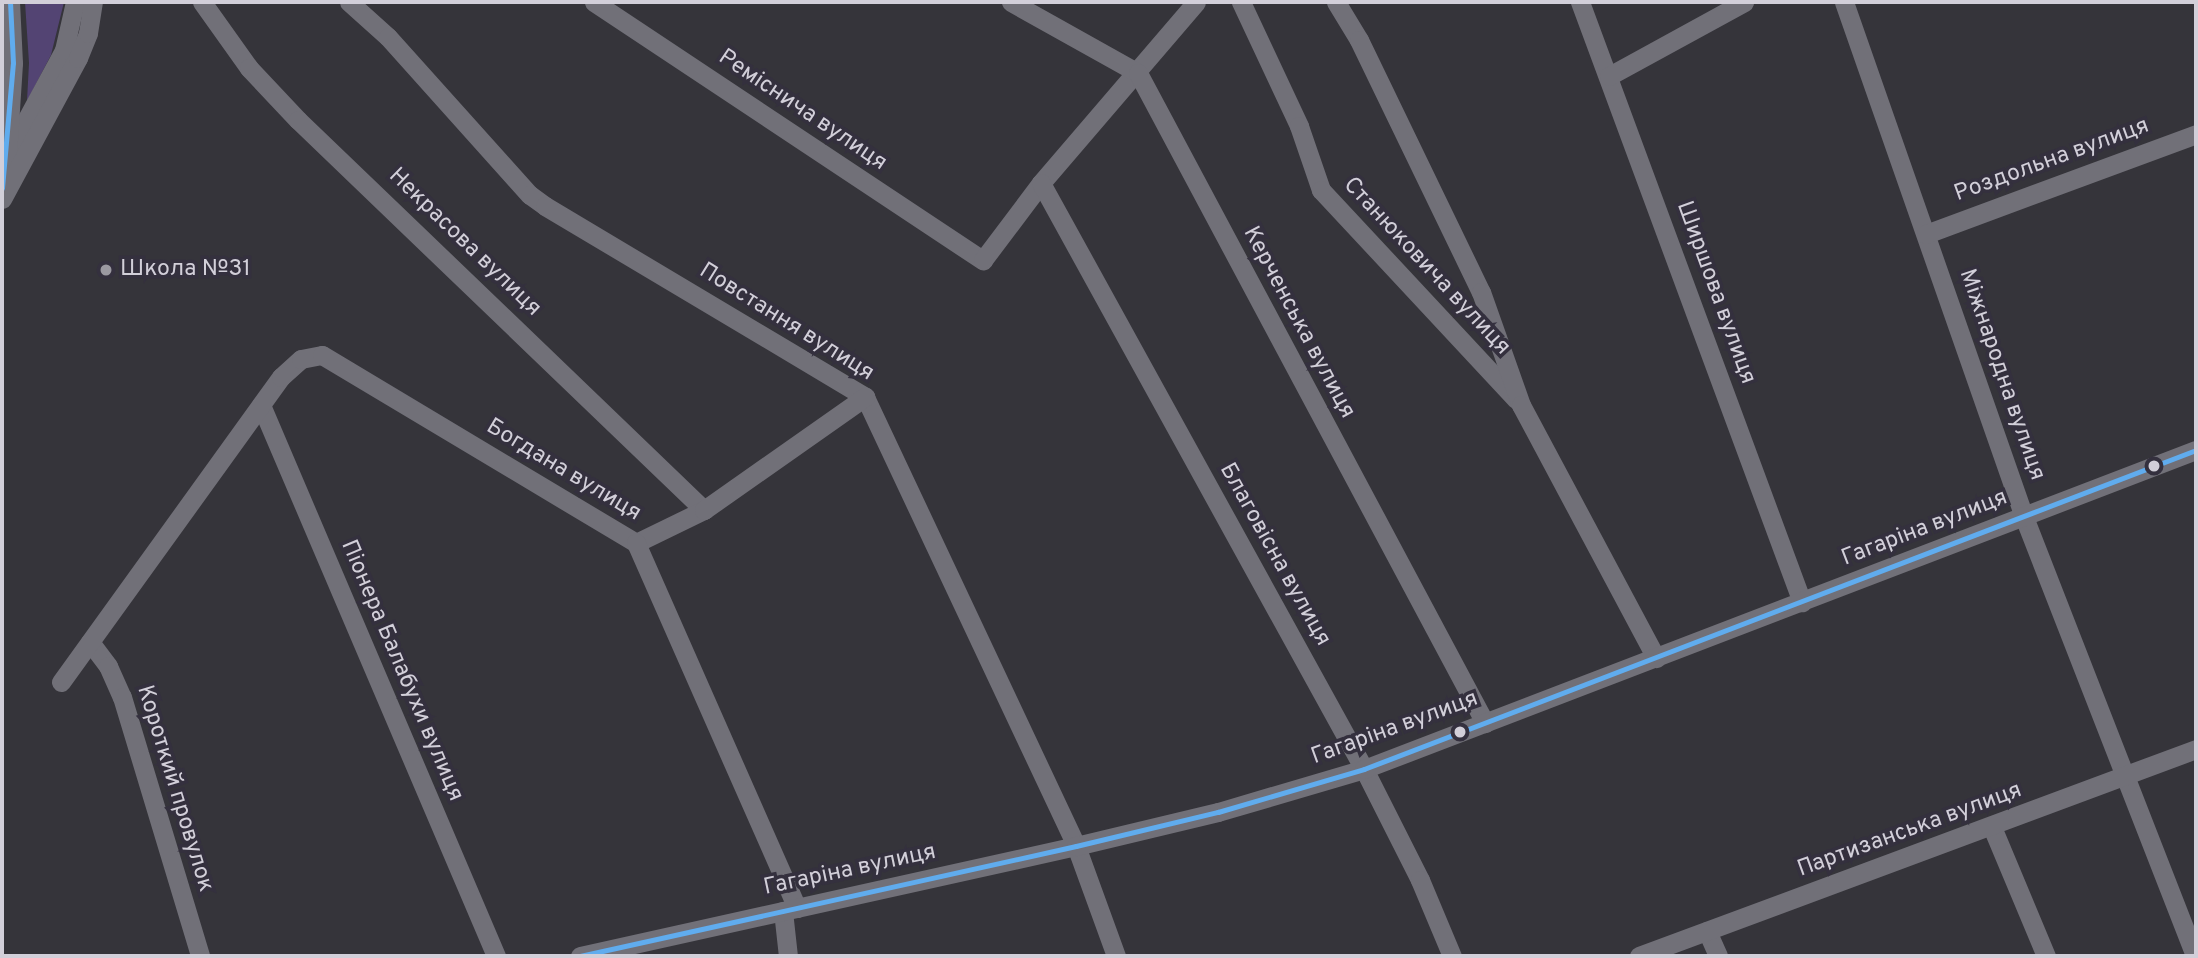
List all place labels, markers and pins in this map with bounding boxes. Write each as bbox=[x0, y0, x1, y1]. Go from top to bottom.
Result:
place label: Школа №31 bbox=[120, 256, 251, 284]
marker: Школа №31 bbox=[98, 262, 114, 278]
unlabelled marker bbox=[2147, 459, 2161, 473]
unlabelled marker bbox=[1453, 725, 1467, 739]

